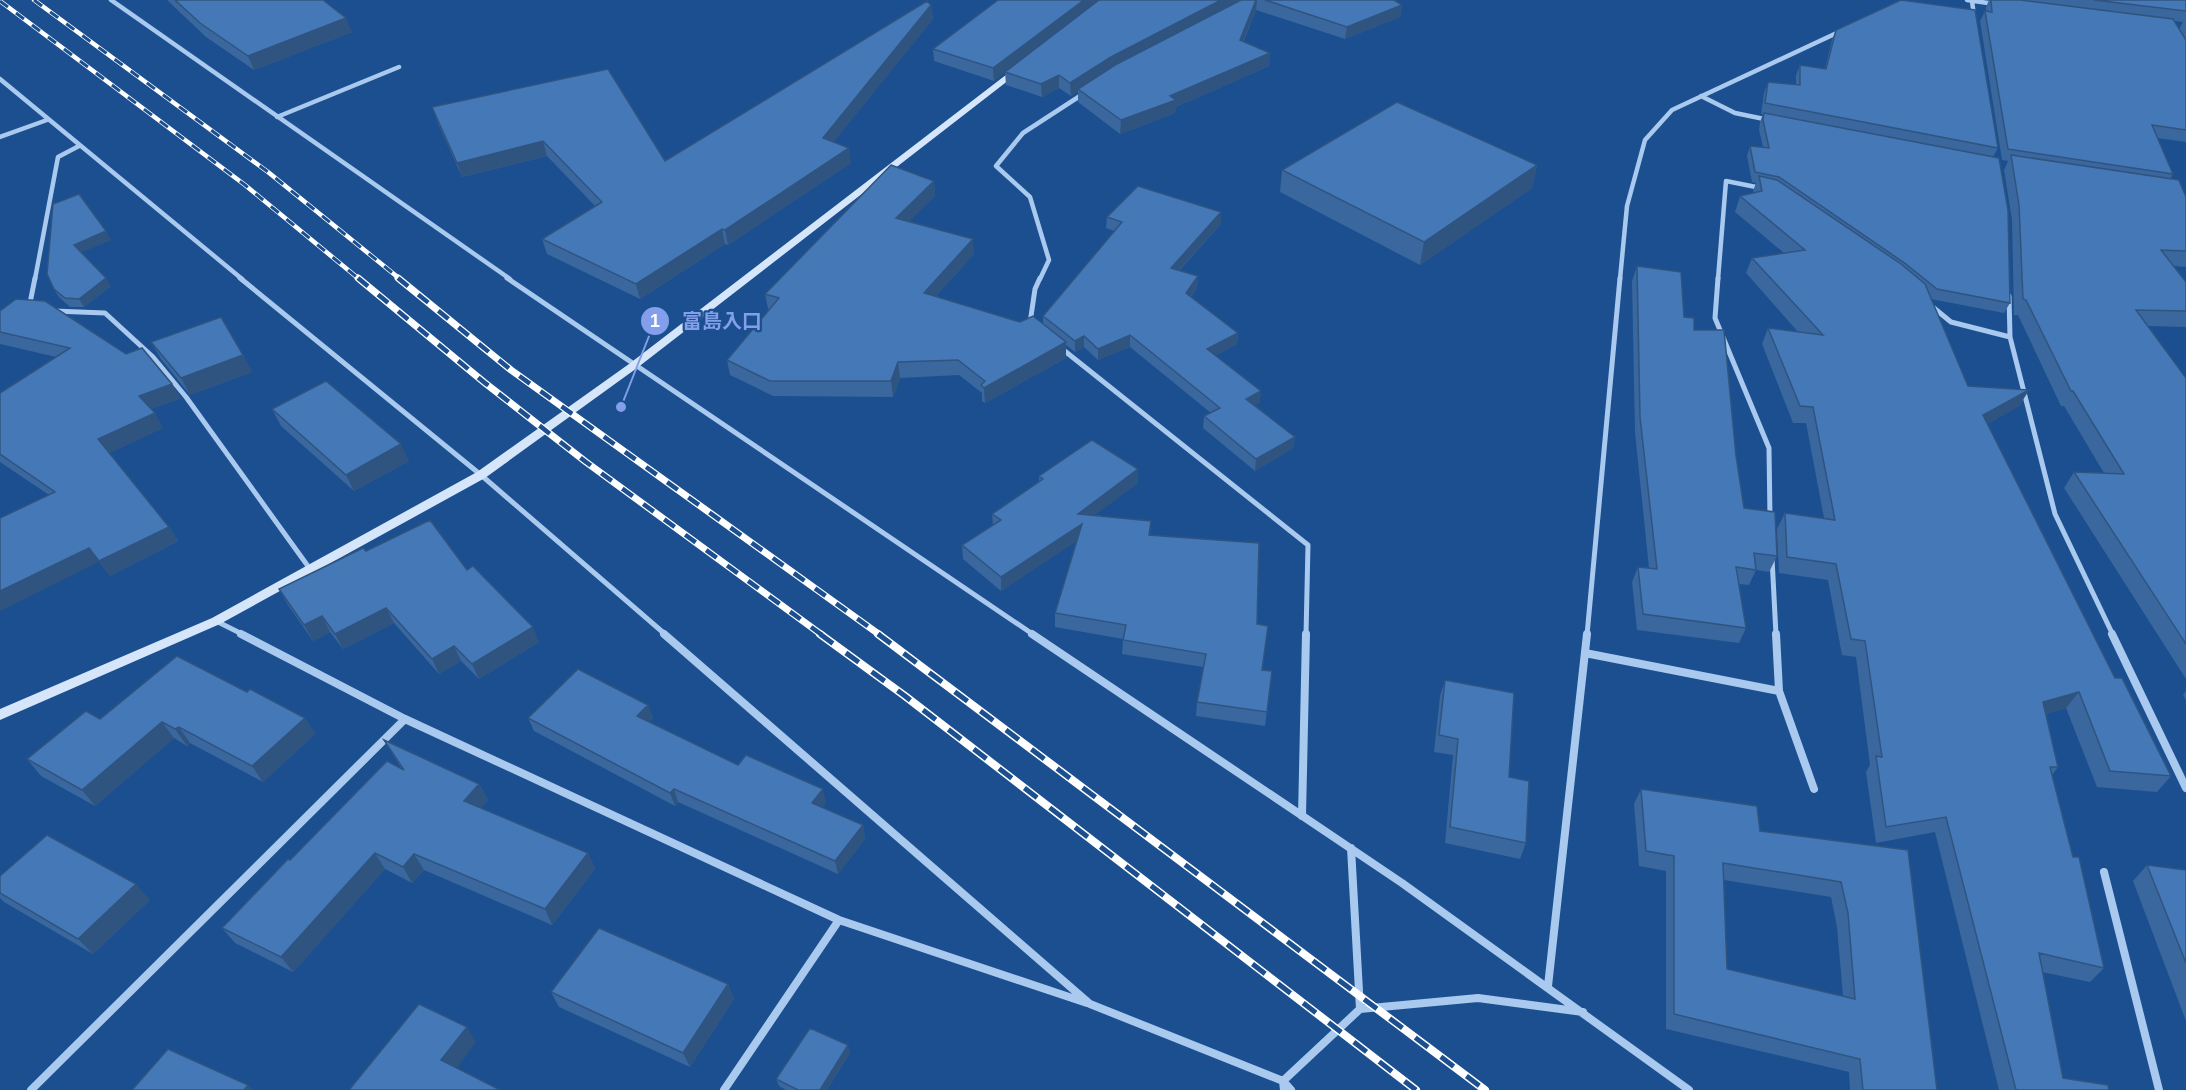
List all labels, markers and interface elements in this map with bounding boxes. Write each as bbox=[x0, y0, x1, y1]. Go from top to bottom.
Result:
callout: 富島入口 bbox=[640, 302, 774, 340]
text: 富島入口 bbox=[682, 310, 762, 332]
text: 1 bbox=[650, 311, 660, 331]

